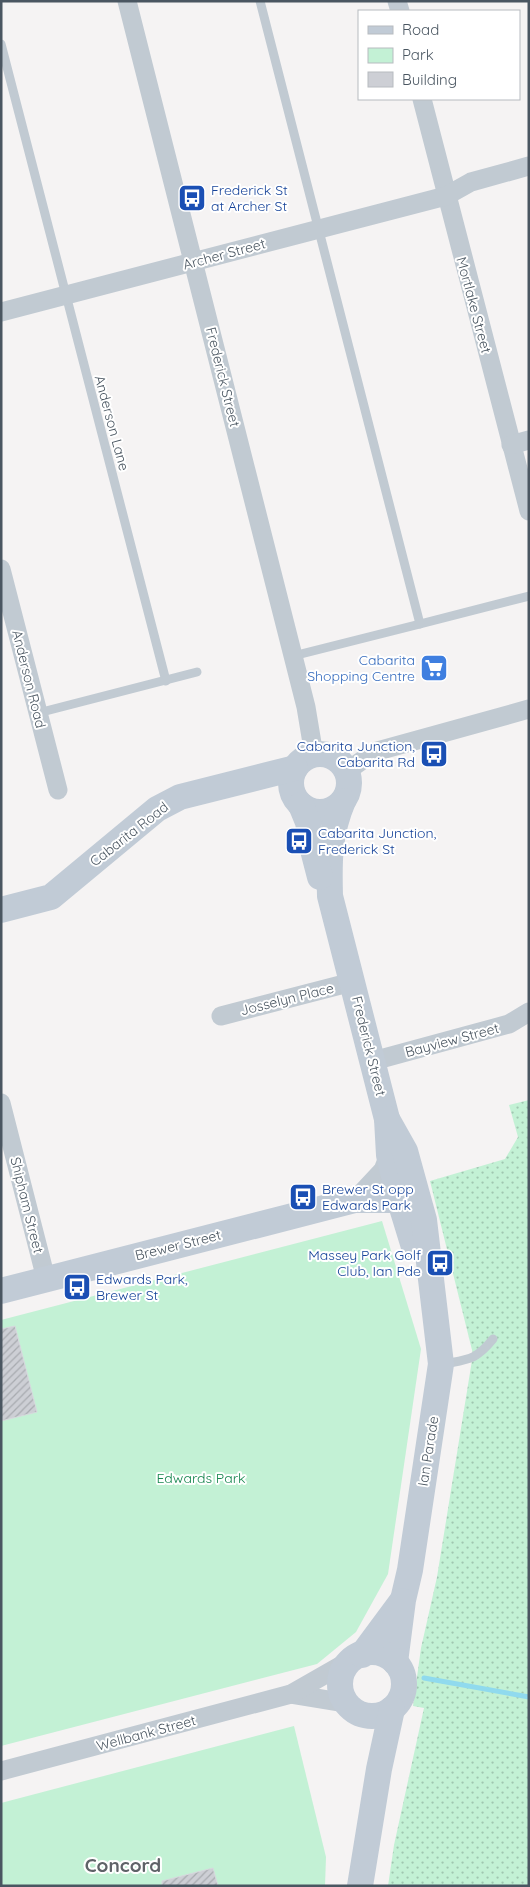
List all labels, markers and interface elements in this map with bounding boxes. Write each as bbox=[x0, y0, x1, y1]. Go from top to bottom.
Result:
legend bbox=[358, 10, 520, 100]
text: Road bbox=[402, 20, 439, 39]
text: Park bbox=[402, 45, 434, 64]
text: Building bbox=[402, 70, 457, 89]
place label: Frederick St at Archer St bbox=[211, 181, 288, 215]
bus stop icon: Frederick St at Archer St bbox=[177, 183, 207, 213]
street label: Archer Street bbox=[181, 234, 267, 274]
street label: Mortlake Street bbox=[452, 255, 496, 355]
street label: Frederick Street bbox=[202, 325, 244, 429]
street label: Anderson Lane bbox=[91, 373, 133, 473]
street label: Anderson Road bbox=[8, 628, 50, 730]
place label: Cabarita Shopping Centre bbox=[307, 651, 415, 685]
supermarket icon: Cabarita Shopping Centre bbox=[419, 653, 449, 683]
place label: Cabarita Junction, Cabarita Rd bbox=[297, 737, 415, 771]
bus stop icon: Cabarita Junction, Cabarita Rd bbox=[419, 739, 449, 769]
street label: Cabarita Road bbox=[86, 798, 172, 870]
place label: Cabarita Junction, Frederick St bbox=[318, 824, 437, 858]
bus stop icon: Cabarita Junction, Frederick St bbox=[284, 826, 314, 856]
street label: Josselyn Place bbox=[238, 979, 336, 1019]
street label: Frederick Street bbox=[348, 994, 390, 1098]
street label: Bayview Street bbox=[403, 1019, 501, 1061]
street label: Shipham Street bbox=[6, 1155, 48, 1255]
place label: Brewer St opp Edwards Park bbox=[322, 1180, 414, 1214]
bus stop icon: Brewer St opp Edwards Park bbox=[288, 1182, 318, 1212]
street label: Brewer Street bbox=[133, 1226, 223, 1264]
place label: Massey Park Golf Club, Ian Pde bbox=[308, 1246, 421, 1280]
bus stop icon: Massey Park Golf Club, Ian Pde bbox=[425, 1248, 455, 1278]
place label: Edwards Park, Brewer St bbox=[96, 1270, 188, 1304]
bus stop icon: Edwards Park, Brewer St bbox=[62, 1272, 92, 1302]
street label: Ian Parade bbox=[414, 1415, 442, 1487]
park label: Edwards Park bbox=[156, 1469, 246, 1487]
street label: Wellbank Street bbox=[94, 1711, 198, 1755]
district label: Concord bbox=[85, 1853, 161, 1877]

